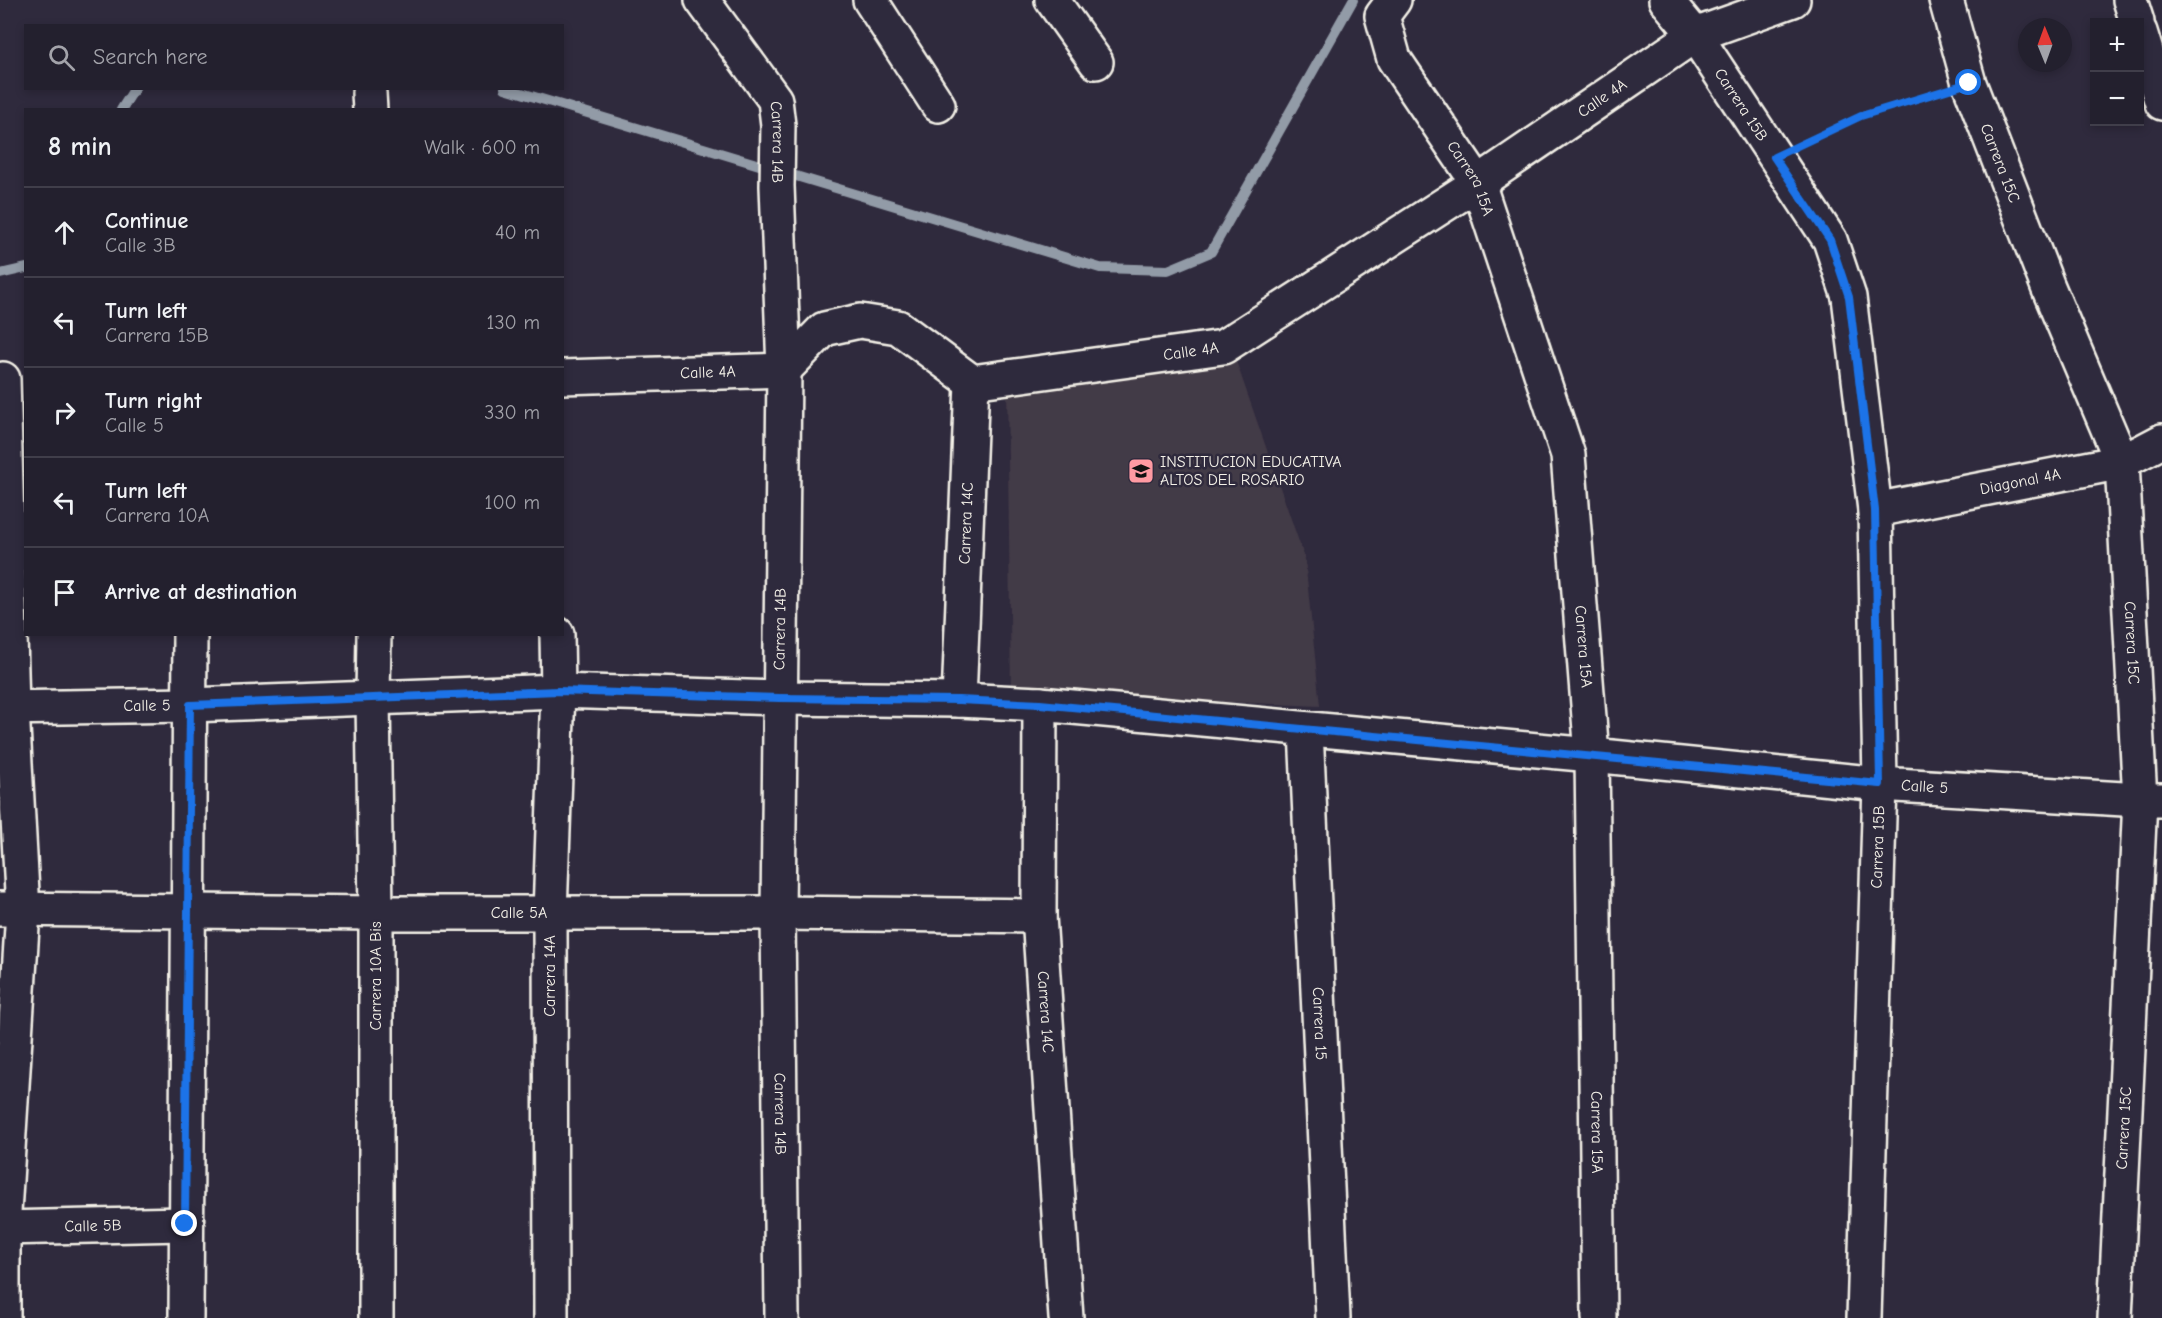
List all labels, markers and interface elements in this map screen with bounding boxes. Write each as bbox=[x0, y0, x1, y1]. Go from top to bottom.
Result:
north arrow bbox=[2018, 18, 2072, 72]
map controls bbox=[2090, 18, 2144, 126]
button: + bbox=[2090, 18, 2144, 72]
search box bbox=[24, 24, 564, 90]
icon: search bbox=[45, 41, 78, 74]
text: Search here bbox=[93, 44, 208, 70]
street label: Carrera 15B bbox=[1711, 65, 1771, 145]
route start bbox=[1955, 69, 1981, 95]
button: − bbox=[2090, 72, 2144, 126]
street label: Calle 4A bbox=[1574, 75, 1630, 121]
street label: Carrera 14B bbox=[766, 100, 787, 183]
street label: Carrera 15C bbox=[1977, 121, 2023, 205]
text: 8 min bbox=[48, 132, 112, 162]
text: Walk · 600 m bbox=[424, 136, 540, 159]
street label: Carrera 15A bbox=[1443, 138, 1497, 218]
text: Continue bbox=[105, 208, 188, 234]
icon: ahead bbox=[48, 216, 81, 249]
text: 40 m bbox=[495, 221, 540, 244]
text: Calle 3B bbox=[105, 234, 176, 257]
text: Turn left bbox=[105, 298, 187, 324]
icon: left bbox=[48, 306, 81, 339]
text: 130 m bbox=[487, 311, 540, 334]
text: Carrera 15B bbox=[105, 324, 209, 347]
street label: Calle 4A bbox=[1162, 339, 1220, 364]
street label: Calle 4A bbox=[680, 363, 736, 382]
text: Turn right bbox=[105, 388, 202, 414]
icon: right bbox=[48, 396, 81, 429]
text: 330 m bbox=[484, 401, 540, 424]
text: Calle 5 bbox=[105, 414, 164, 437]
place label: INSTITUCION EDUCATIVA ALTOS DEL ROSARIO bbox=[1160, 453, 1342, 489]
school or university icon: INSTITUCION EDUCATIVA ALTOS DEL ROSARIO bbox=[1126, 456, 1156, 486]
street label: Diagonal 4A bbox=[1978, 465, 2062, 498]
text: Turn left bbox=[105, 478, 187, 504]
street label: Carrera 14C bbox=[956, 482, 977, 565]
icon: left bbox=[48, 486, 81, 519]
text: 100 m bbox=[485, 491, 540, 514]
text: Carrera 10A bbox=[105, 504, 209, 527]
icon: arrive bbox=[48, 576, 81, 609]
text: Arrive at destination bbox=[105, 579, 297, 605]
street label: Carrera 14B bbox=[770, 588, 790, 670]
street label: Carrera 15C bbox=[2120, 601, 2143, 685]
street label: Carrera 15A bbox=[1571, 605, 1596, 688]
street label: Calle 5 bbox=[123, 696, 171, 715]
street label: Calle 5 bbox=[1900, 776, 1949, 797]
street label: Carrera 15B bbox=[1868, 805, 1888, 889]
street label: Calle 5A bbox=[491, 904, 547, 922]
street label: Carrera 10A Bis bbox=[367, 921, 385, 1031]
street label: Carrera 14A bbox=[541, 935, 559, 1017]
street label: Carrera 14C bbox=[1034, 970, 1057, 1054]
street label: Carrera 15 bbox=[1309, 987, 1330, 1061]
street label: Carrera 14B bbox=[771, 1073, 789, 1155]
street label: Carrera 15C bbox=[2113, 1086, 2135, 1170]
street label: Carrera 15A bbox=[1587, 1091, 1606, 1173]
route end bbox=[171, 1210, 197, 1236]
street label: Calle 5B bbox=[64, 1216, 122, 1236]

